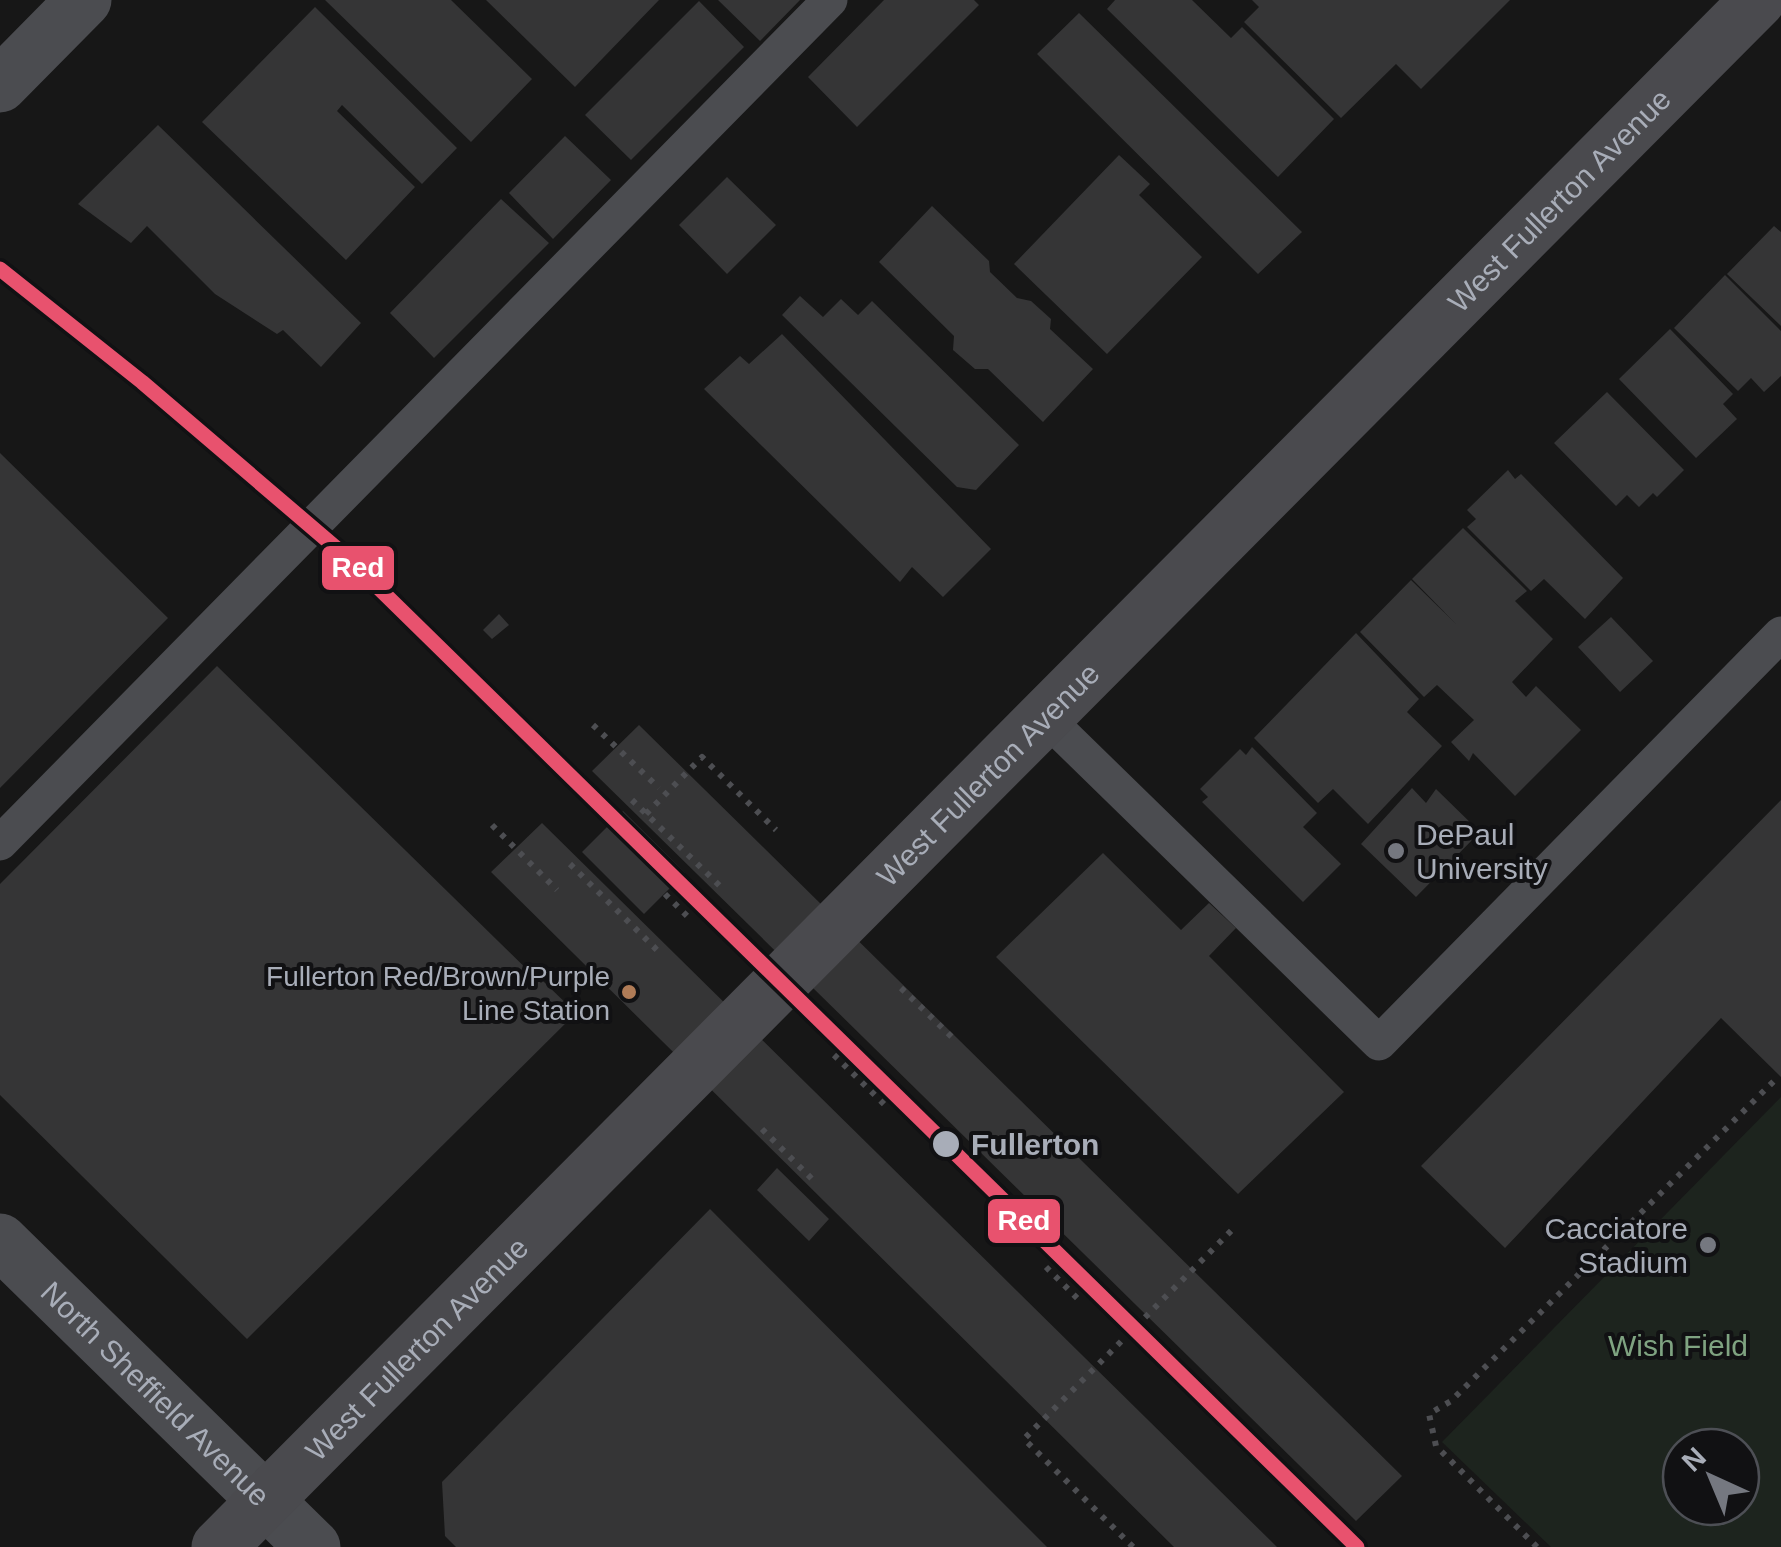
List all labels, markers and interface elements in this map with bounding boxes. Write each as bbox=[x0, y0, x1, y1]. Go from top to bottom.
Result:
street label: West Fullerton Avenue bbox=[1441, 82, 1677, 318]
line badge: Red bbox=[320, 544, 396, 592]
text: Red bbox=[332, 552, 384, 583]
street label: West Fullerton Avenue bbox=[870, 656, 1106, 893]
place label: DePaul University bbox=[1416, 818, 1548, 885]
marker: DePaul University bbox=[1385, 840, 1407, 862]
place label: Fullerton Red/Brown/Purple Line Station bbox=[266, 961, 610, 1026]
marker: Fullerton Red/Brown/Purple Line Station bbox=[619, 982, 639, 1002]
marker: Fullerton bbox=[930, 1128, 962, 1160]
place label: Fullerton bbox=[971, 1128, 1099, 1161]
line badge: Red bbox=[986, 1197, 1062, 1245]
text: Red bbox=[998, 1205, 1050, 1236]
place label: Cacciatore Stadium bbox=[1545, 1212, 1688, 1279]
street label: West Fullerton Avenue bbox=[299, 1230, 534, 1467]
marker: Cacciatore Stadium bbox=[1697, 1234, 1719, 1256]
street label: North Sheffield Avenue bbox=[35, 1275, 277, 1512]
park label: Wish Field bbox=[1608, 1329, 1748, 1362]
north arrow bbox=[1661, 1427, 1761, 1527]
text: N bbox=[1676, 1441, 1712, 1478]

